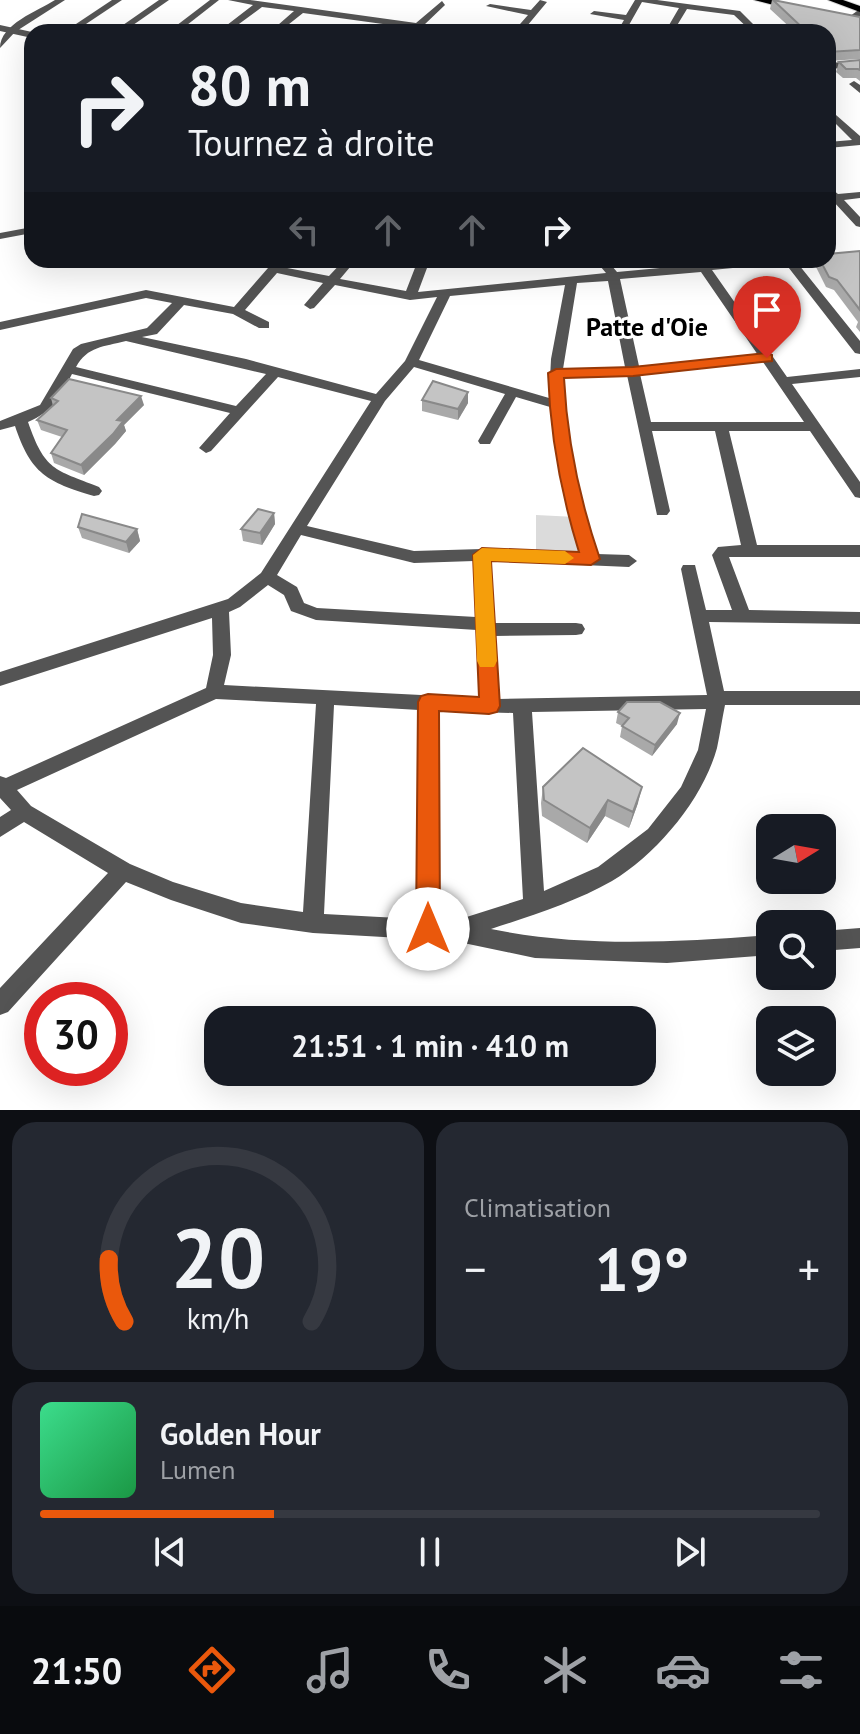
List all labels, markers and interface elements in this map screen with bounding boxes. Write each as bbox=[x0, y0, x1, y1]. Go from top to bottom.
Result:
text: 80 m bbox=[188, 49, 311, 121]
icon: right bbox=[56, 56, 160, 160]
text: Tournez à droite bbox=[188, 119, 435, 166]
icon: left bbox=[282, 208, 326, 252]
icon: ahead bbox=[366, 208, 410, 252]
icon: ahead bbox=[450, 208, 494, 252]
icon: right bbox=[534, 208, 578, 252]
pin bbox=[733, 276, 801, 358]
icon: arrive bbox=[745, 288, 789, 332]
district label: Patte d'Oie bbox=[586, 310, 708, 343]
north arrow bbox=[756, 814, 836, 894]
map controls bbox=[756, 814, 836, 1086]
position arrow bbox=[386, 887, 470, 971]
button: search bbox=[756, 910, 836, 990]
speed limit sign: 30 bbox=[24, 982, 128, 1086]
button: layers bbox=[756, 1006, 836, 1086]
text: 21:51 · 1 min · 410 m bbox=[291, 1026, 569, 1065]
text: Climatisation bbox=[464, 1191, 611, 1224]
text: 20 bbox=[171, 1203, 265, 1311]
text: 19° bbox=[595, 1230, 689, 1308]
text: − bbox=[464, 1240, 486, 1297]
text: + bbox=[798, 1240, 820, 1297]
text: km/h bbox=[187, 1300, 249, 1337]
text: Golden Hour bbox=[160, 1414, 321, 1453]
text: Lumen bbox=[160, 1453, 235, 1486]
icon: previous bbox=[148, 1530, 192, 1574]
icon: pause bbox=[408, 1530, 452, 1574]
icon: next bbox=[668, 1530, 712, 1574]
icon: directions bbox=[184, 1642, 240, 1698]
icon: music bbox=[302, 1642, 358, 1698]
icon: phone bbox=[420, 1642, 476, 1698]
icon: climate bbox=[537, 1642, 593, 1698]
icon: car bbox=[655, 1642, 711, 1698]
icon: filters bbox=[773, 1642, 829, 1698]
text: 21:50 bbox=[31, 1647, 122, 1694]

